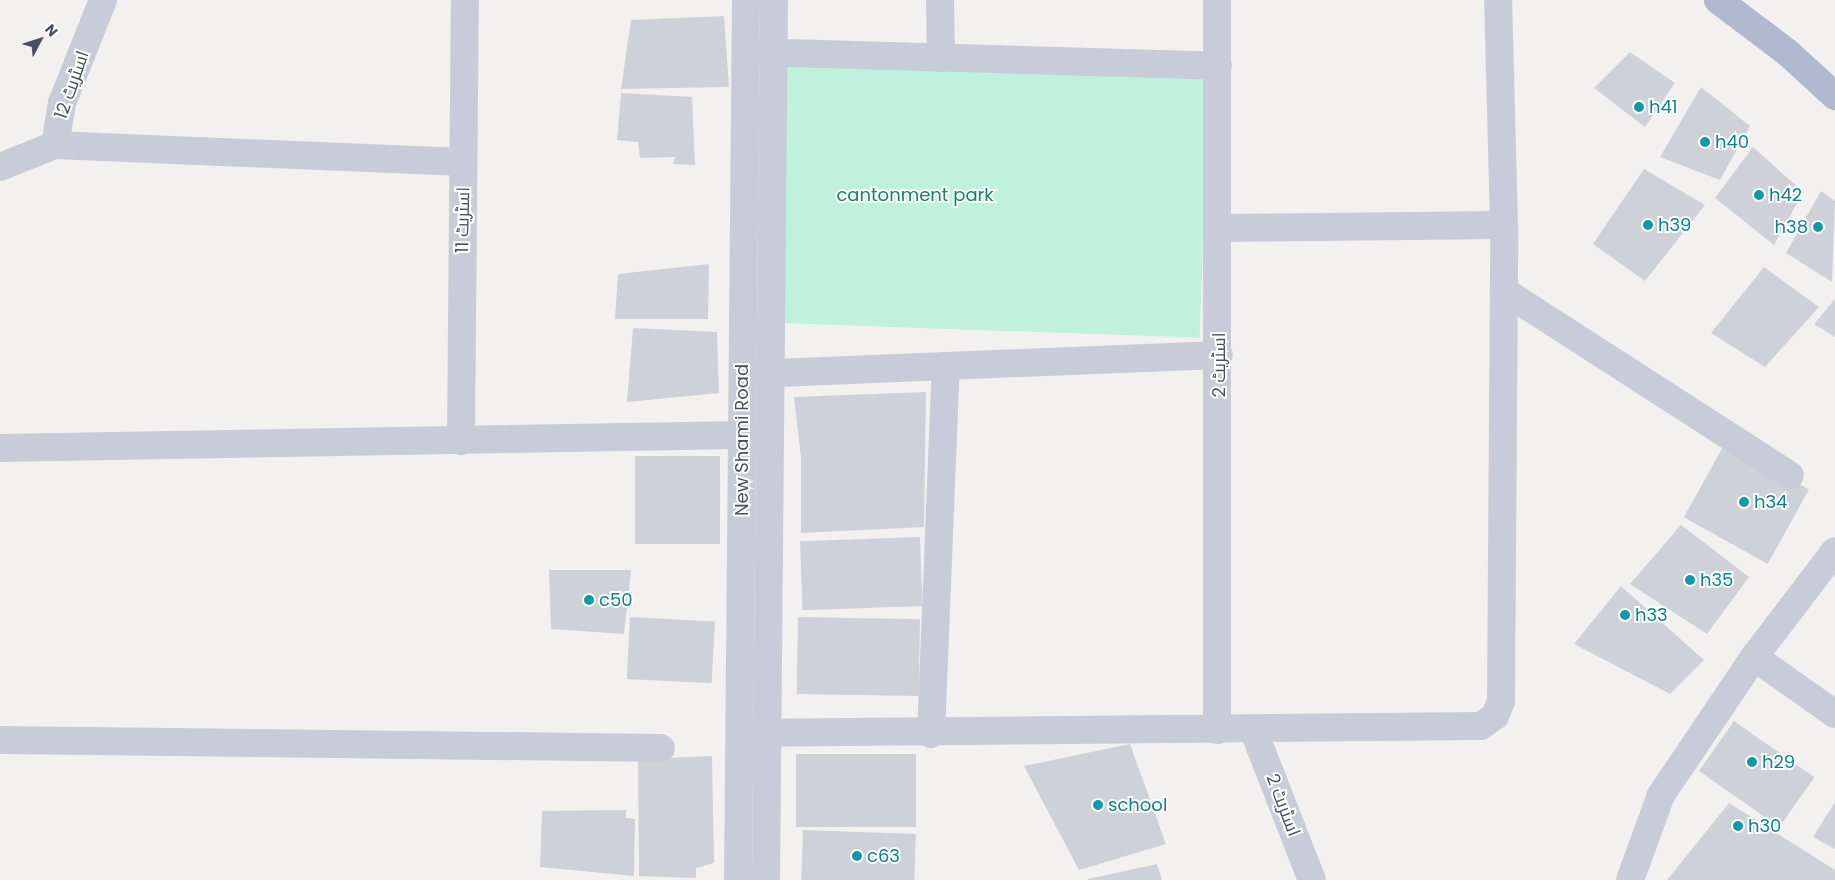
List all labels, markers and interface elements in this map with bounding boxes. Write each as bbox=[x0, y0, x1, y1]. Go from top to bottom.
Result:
north arrow bbox=[15, 15, 65, 65]
text: N bbox=[40, 20, 63, 41]
street label: اسٹریٹ 12 bbox=[50, 48, 94, 122]
place label: h41 bbox=[1649, 96, 1678, 118]
marker: h41 bbox=[1633, 101, 1645, 113]
place label: h40 bbox=[1715, 131, 1749, 153]
marker: h40 bbox=[1699, 136, 1711, 148]
park label: cantonment park bbox=[836, 184, 994, 206]
place label: h42 bbox=[1769, 184, 1802, 206]
street label: اسٹریٹ 11 bbox=[452, 187, 474, 253]
marker: h42 bbox=[1753, 189, 1765, 201]
place label: h39 bbox=[1658, 214, 1691, 236]
place label: h38 bbox=[1775, 216, 1808, 238]
marker: h39 bbox=[1642, 219, 1654, 231]
marker: h38 bbox=[1812, 221, 1824, 233]
street label: اسٹریٹ 2 bbox=[1208, 332, 1230, 398]
street label: New Shami Road bbox=[731, 364, 753, 516]
place label: h34 bbox=[1754, 491, 1787, 513]
marker: h34 bbox=[1738, 496, 1750, 508]
place label: h35 bbox=[1700, 569, 1733, 591]
marker: h35 bbox=[1684, 574, 1696, 586]
place label: c50 bbox=[599, 589, 633, 611]
marker: c50 bbox=[583, 594, 595, 606]
place label: h33 bbox=[1635, 604, 1668, 626]
marker: h33 bbox=[1619, 609, 1631, 621]
place label: h29 bbox=[1762, 751, 1795, 773]
marker: h29 bbox=[1746, 756, 1758, 768]
street label: اسٹریٹ 2 bbox=[1261, 771, 1305, 839]
place label: school bbox=[1108, 794, 1167, 816]
marker: school bbox=[1092, 799, 1104, 811]
place label: h30 bbox=[1748, 815, 1781, 837]
marker: h30 bbox=[1732, 820, 1744, 832]
place label: c63 bbox=[867, 845, 900, 867]
marker: c63 bbox=[851, 850, 863, 862]

